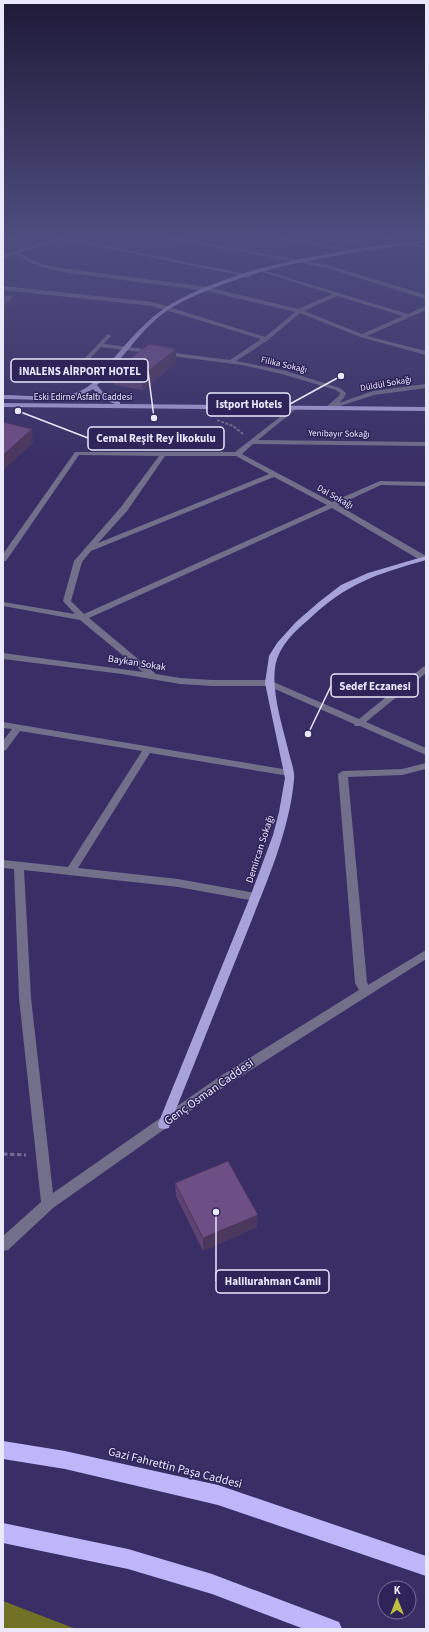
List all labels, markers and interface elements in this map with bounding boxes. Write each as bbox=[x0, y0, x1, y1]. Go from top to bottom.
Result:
street label: Filika Sokağı bbox=[260, 353, 308, 377]
callout: iNALENS AİRPORT HOTEL bbox=[11, 359, 148, 382]
text: iNALENS AİRPORT HOTEL bbox=[19, 364, 141, 379]
street label: Düldül Sokağı bbox=[359, 373, 413, 395]
street label: Eski Edirne Asfaltı Caddesi bbox=[34, 391, 132, 404]
callout: Istport Hotels bbox=[207, 393, 290, 416]
text: Istport Hotels bbox=[216, 397, 282, 412]
callout: Cemal Reşit Rey İlkokulu bbox=[88, 427, 224, 450]
street label: Yenibayır Sokağı bbox=[307, 427, 370, 441]
text: Cemal Reşit Rey İlkokulu bbox=[96, 431, 216, 446]
street label: Dal Sokağı bbox=[315, 482, 355, 512]
street label: Baykan Sokak bbox=[107, 652, 167, 675]
callout: Sedef Eczanesi bbox=[331, 674, 418, 697]
text: Sedef Eczanesi bbox=[339, 679, 411, 694]
street label: Demircan Sokağı bbox=[242, 813, 278, 885]
street label: Genç Osman Caddesi bbox=[161, 1055, 257, 1129]
callout: Halilurahman Camii bbox=[216, 1270, 329, 1293]
text: Halilurahman Camii bbox=[225, 1274, 321, 1289]
street label: Gazi Fahrettin Paşa Caddesi bbox=[106, 1443, 244, 1493]
north arrow bbox=[377, 1580, 417, 1620]
text: K bbox=[394, 1583, 401, 1598]

